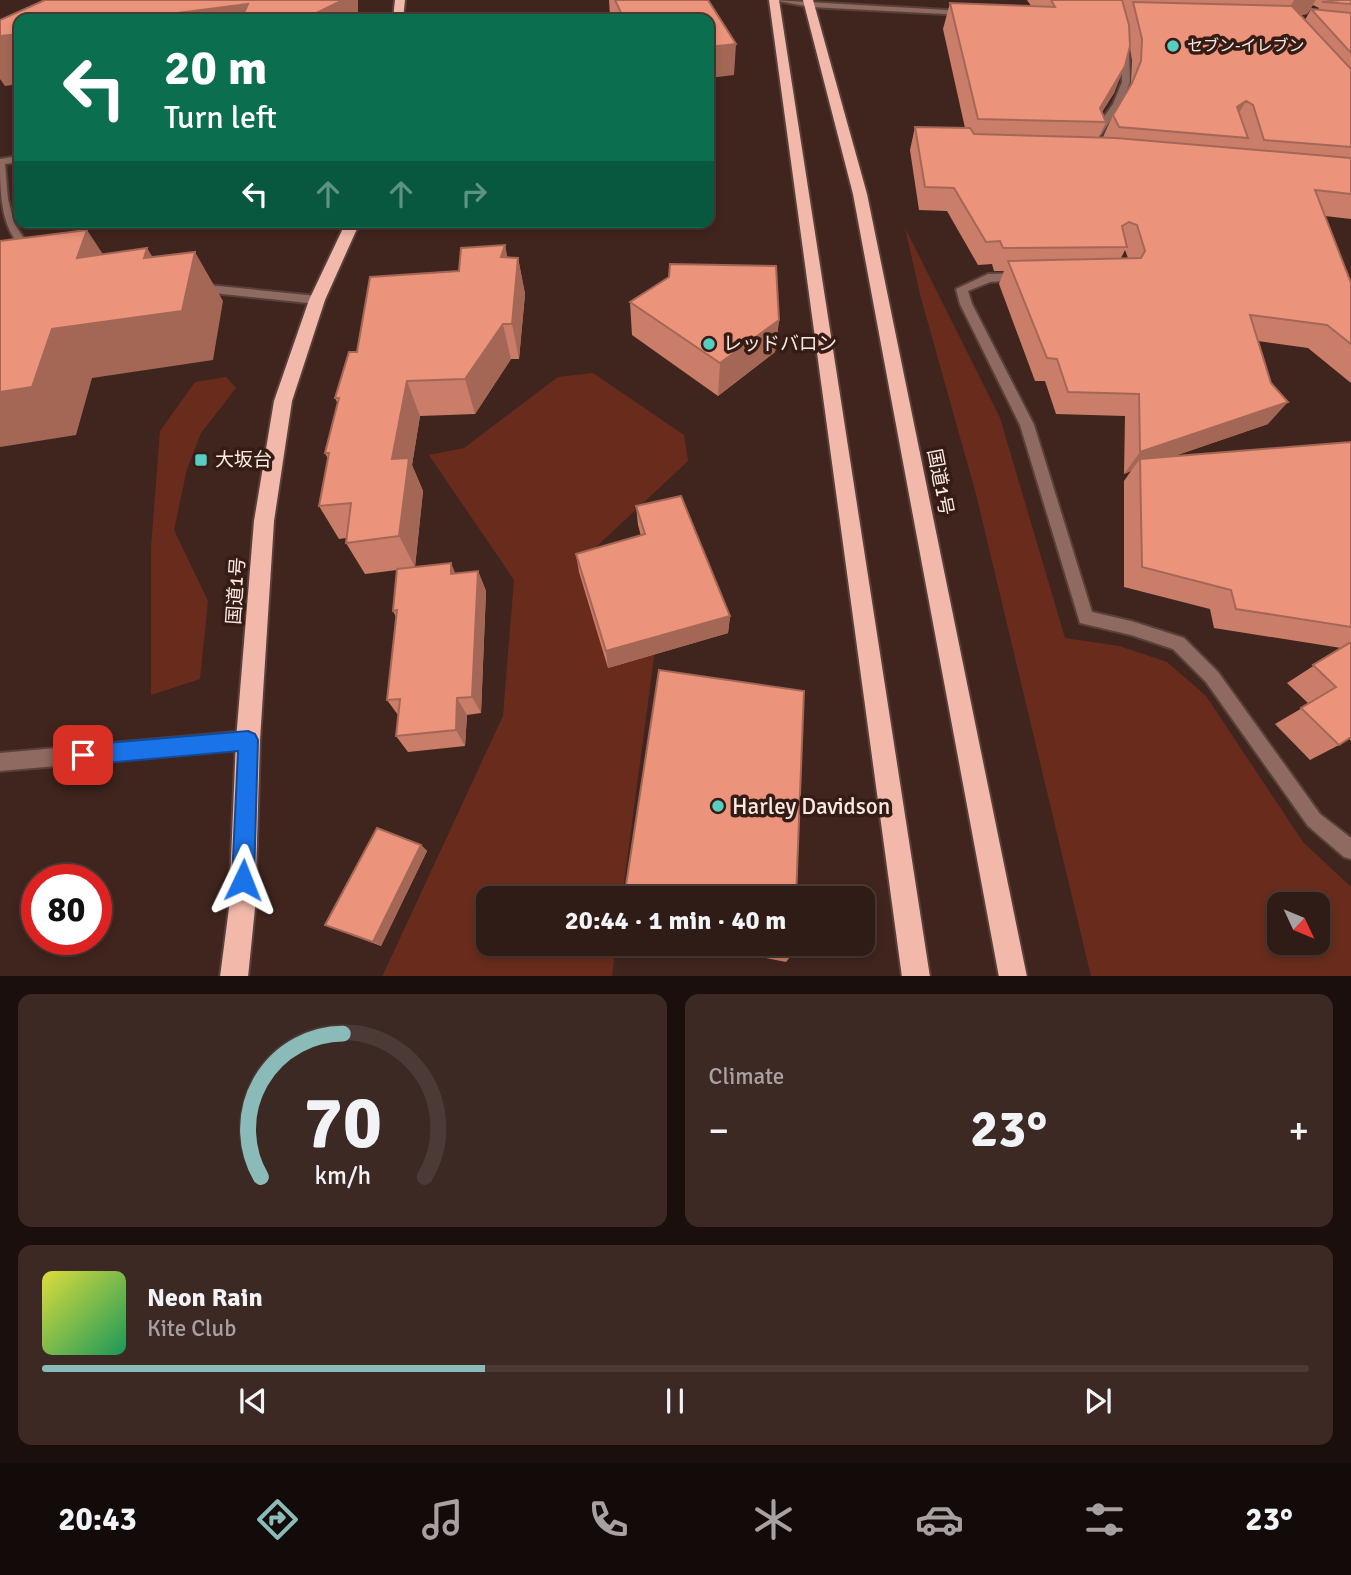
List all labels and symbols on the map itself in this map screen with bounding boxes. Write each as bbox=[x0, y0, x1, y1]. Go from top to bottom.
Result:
place label: セブン-イレブン bbox=[1187, 36, 1305, 56]
marker: セブン-イレブン bbox=[1165, 38, 1181, 54]
place label: レッドバロン bbox=[723, 332, 837, 356]
marker: レッドバロン bbox=[701, 336, 717, 352]
street label: 国道1号 bbox=[922, 447, 958, 517]
place label: 大坂台 bbox=[215, 448, 272, 472]
marker: 大坂台 bbox=[193, 452, 209, 468]
street label: 国道1号 bbox=[222, 557, 250, 625]
pin bbox=[53, 725, 113, 785]
place label: Harley Davidson bbox=[732, 792, 890, 821]
marker: Harley Davidson bbox=[710, 798, 726, 814]
position arrow bbox=[206, 843, 280, 917]
speed limit sign: 80 bbox=[21, 864, 112, 955]
north arrow bbox=[1267, 892, 1330, 956]

